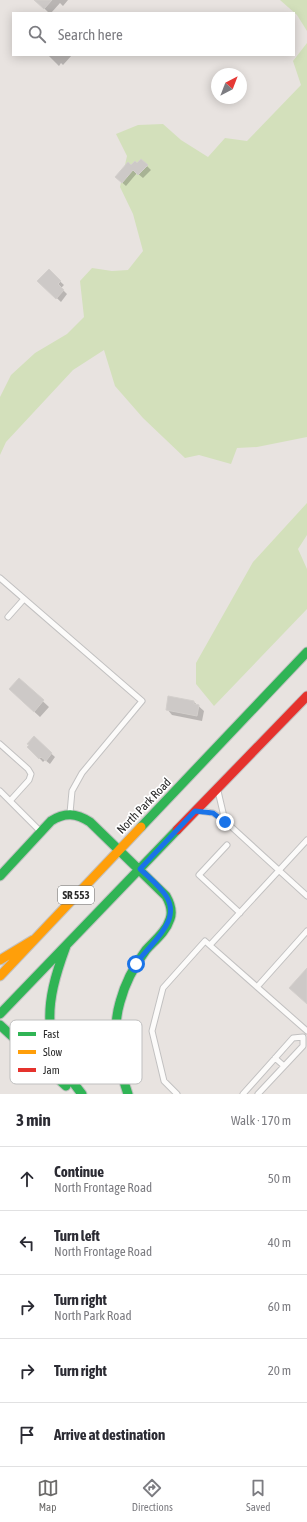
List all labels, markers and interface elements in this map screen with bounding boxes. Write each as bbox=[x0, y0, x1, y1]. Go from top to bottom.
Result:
search box bbox=[12, 12, 295, 56]
icon: search bbox=[26, 23, 48, 45]
text: Search here bbox=[58, 26, 123, 43]
north arrow bbox=[211, 68, 247, 104]
street label: North Park Road bbox=[114, 775, 174, 837]
route end bbox=[216, 813, 234, 831]
road number: SR 553 bbox=[58, 886, 94, 904]
route start bbox=[127, 955, 145, 973]
legend bbox=[10, 1020, 142, 1084]
text: Fast bbox=[43, 1028, 59, 1040]
text: Slow bbox=[43, 1046, 62, 1058]
text: Jam bbox=[43, 1064, 60, 1076]
text: 3 min bbox=[16, 1110, 51, 1130]
text: Walk · 170 m bbox=[231, 1113, 291, 1128]
text: Continue bbox=[54, 1163, 104, 1180]
icon: ahead bbox=[16, 1168, 38, 1190]
text: 50 m bbox=[268, 1171, 291, 1186]
text: North Frontage Road bbox=[54, 1180, 152, 1195]
text: Turn left bbox=[54, 1227, 100, 1244]
icon: left bbox=[16, 1232, 38, 1254]
text: 40 m bbox=[268, 1235, 291, 1250]
text: North Frontage Road bbox=[54, 1244, 152, 1259]
text: Turn right bbox=[54, 1291, 107, 1308]
icon: right bbox=[16, 1296, 38, 1318]
text: 60 m bbox=[268, 1299, 291, 1314]
text: North Park Road bbox=[54, 1308, 132, 1323]
icon: right bbox=[16, 1360, 38, 1382]
text: Turn right bbox=[54, 1362, 107, 1379]
text: 20 m bbox=[268, 1363, 291, 1378]
icon: arrive bbox=[16, 1424, 38, 1446]
text: Arrive at destination bbox=[54, 1426, 165, 1443]
tab: Map bbox=[37, 1477, 59, 1513]
tab: Directions bbox=[132, 1477, 173, 1513]
tab: Saved bbox=[246, 1477, 270, 1513]

